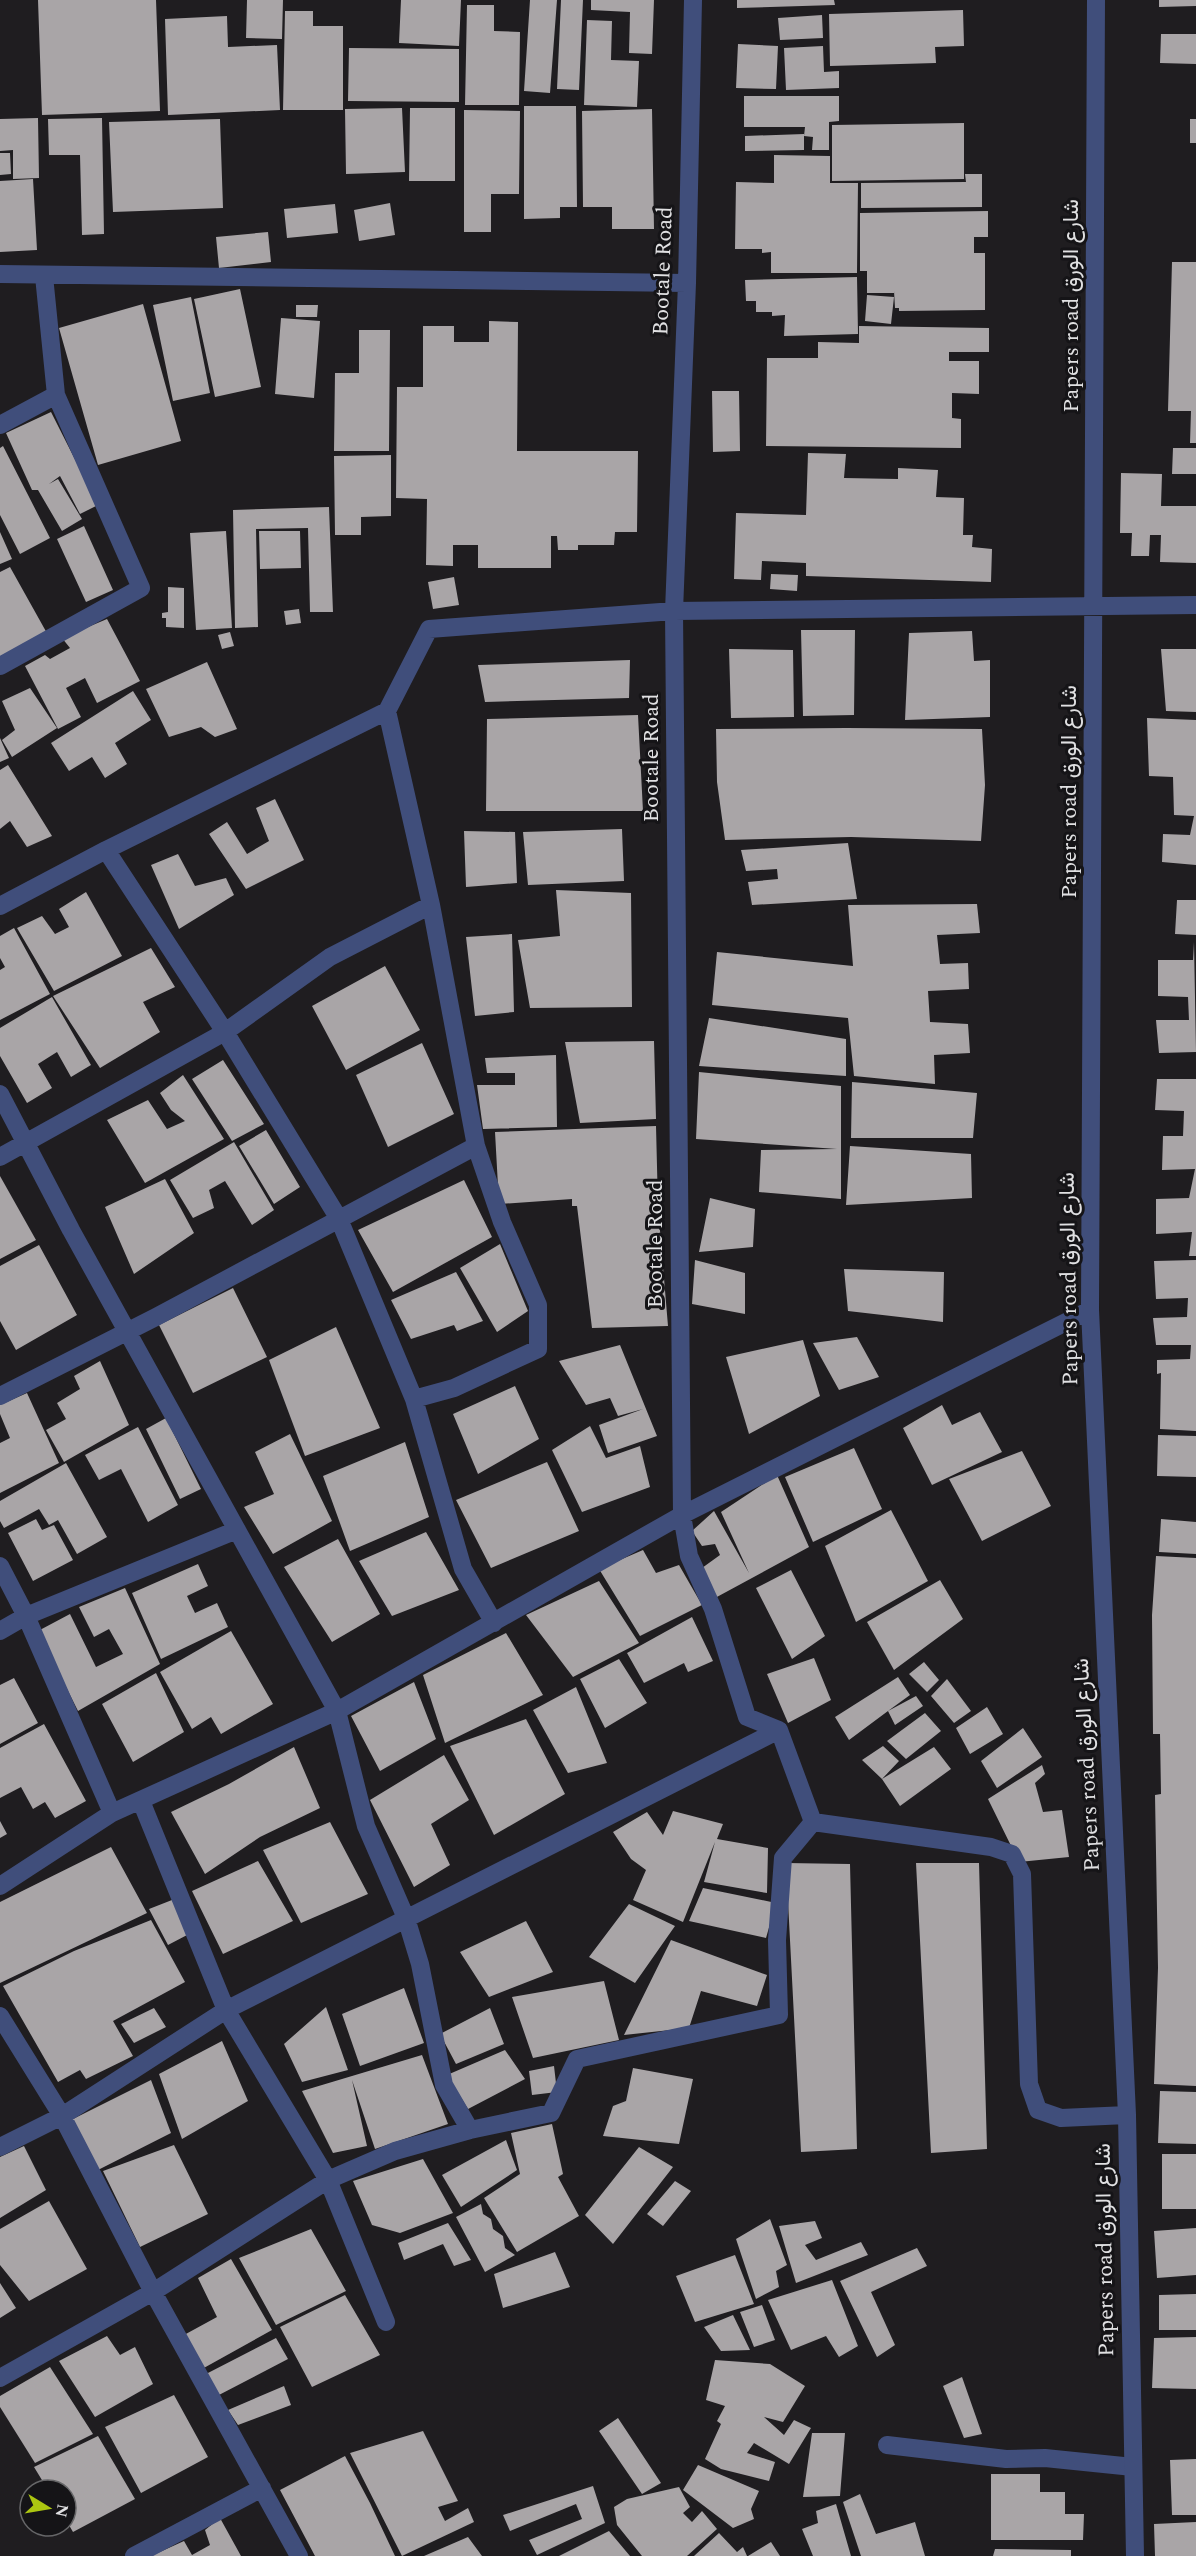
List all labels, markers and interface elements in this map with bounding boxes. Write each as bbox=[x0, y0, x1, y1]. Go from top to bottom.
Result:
street label: Papers road شارع الورق bbox=[1055, 199, 1088, 413]
street label: Bootale Road bbox=[644, 206, 682, 336]
street label: Papers road شارع الورق bbox=[1053, 685, 1086, 899]
street label: Bootale Road bbox=[635, 693, 668, 823]
street label: Papers road شارع الورق bbox=[1051, 1172, 1087, 1386]
street label: Bootale Road bbox=[639, 1179, 672, 1309]
street label: Papers road شارع الورق bbox=[1065, 1657, 1109, 1873]
street label: Papers road شارع الورق bbox=[1087, 2143, 1123, 2357]
north arrow bbox=[18, 2478, 78, 2538]
text: N bbox=[49, 2502, 75, 2519]

